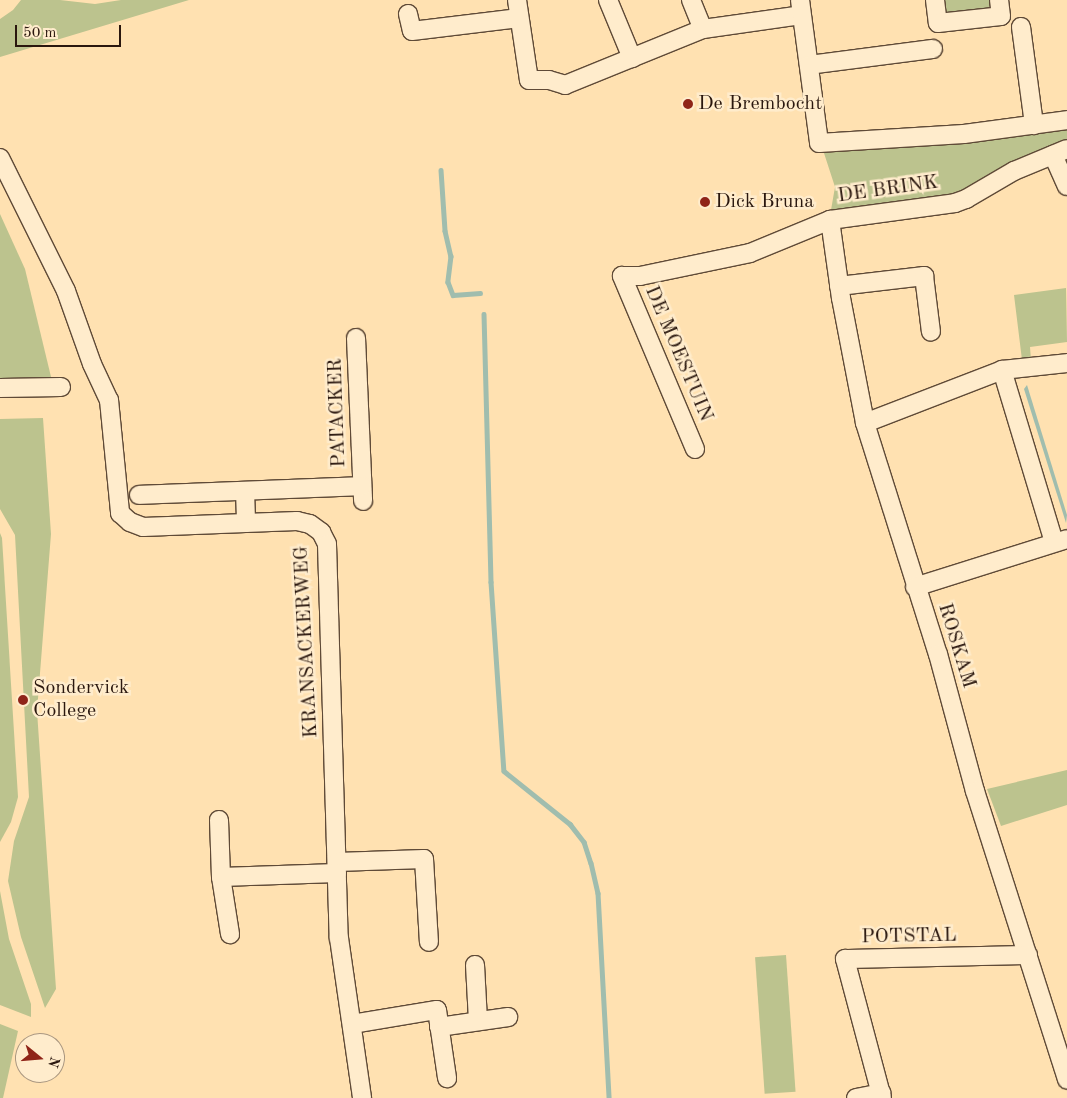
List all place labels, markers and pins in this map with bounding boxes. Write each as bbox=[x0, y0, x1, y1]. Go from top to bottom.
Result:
place label: De Brembocht bbox=[698, 92, 822, 116]
marker: De Brembocht bbox=[682, 98, 694, 110]
place label: Dick Bruna bbox=[715, 190, 814, 214]
marker: Dick Bruna bbox=[699, 196, 711, 208]
place label: Sondervick College bbox=[33, 676, 129, 723]
marker: Sondervick College bbox=[17, 694, 29, 706]

